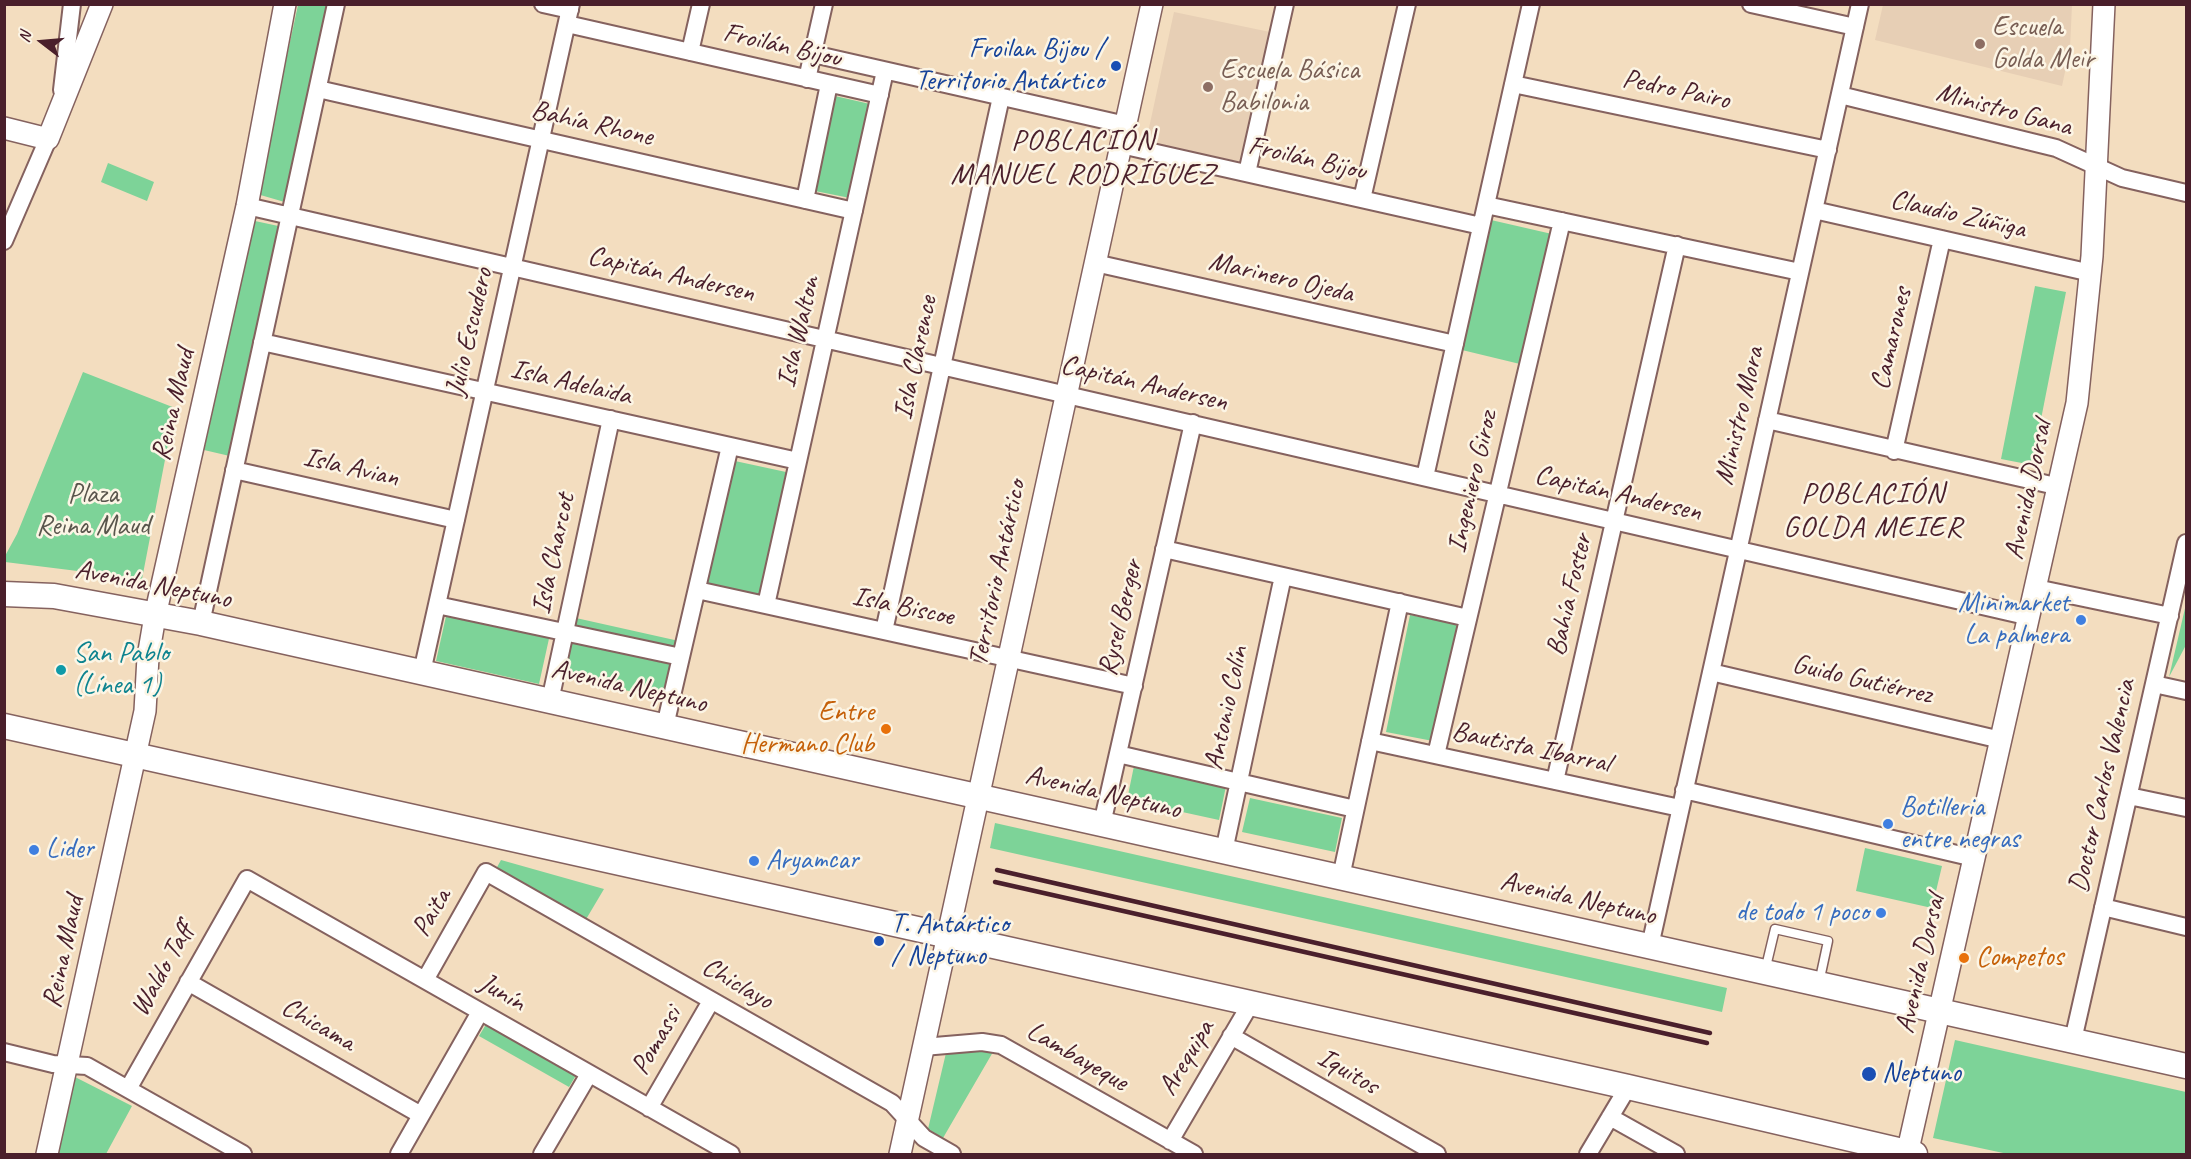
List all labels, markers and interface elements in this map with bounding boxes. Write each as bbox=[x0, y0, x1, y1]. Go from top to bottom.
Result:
place label: Escuela Golda Meir bbox=[1992, 11, 2094, 77]
north arrow bbox=[12, 12, 72, 72]
street label: Froilán Bijou bbox=[720, 16, 844, 76]
text: N bbox=[14, 30, 36, 45]
place label: Froilan Bijou / Territorio Antártico bbox=[915, 33, 1104, 99]
marker: Escuela Golda Meir bbox=[1973, 37, 1987, 51]
place label: Escuela Básica Babilonia bbox=[1220, 54, 1359, 120]
marker: Froilan Bijou / Territorio Antártico bbox=[1109, 59, 1123, 73]
street label: Pedro Pairo bbox=[1619, 62, 1733, 118]
street label: Ministro Gana bbox=[1933, 76, 2075, 144]
marker: Escuela Básica Babilonia bbox=[1201, 80, 1215, 94]
street label: Bahía Rhone bbox=[528, 94, 656, 154]
district label: POBLACIÓN MANUEL RODRÍGUEZ bbox=[952, 123, 1214, 194]
street label: Froilán Bijou bbox=[1245, 129, 1369, 189]
street label: Claudio Zúñiga bbox=[1887, 183, 2029, 247]
street label: Capitán Andersen bbox=[584, 240, 758, 310]
street label: Marinero Ojeda bbox=[1205, 245, 1357, 311]
street label: Julio Escudero bbox=[439, 265, 501, 399]
street label: Isla Walton bbox=[770, 273, 828, 391]
street label: Camarones bbox=[1864, 285, 1920, 393]
street label: Isla Clarence bbox=[887, 293, 945, 423]
street label: Ministro Mora bbox=[1708, 344, 1772, 488]
street label: Reina Maud bbox=[145, 346, 203, 464]
street label: Capitán Andersen bbox=[1057, 349, 1231, 419]
street label: Isla Adelaida bbox=[507, 353, 635, 413]
street label: Ingeniero Giroz bbox=[1440, 408, 1506, 556]
street label: Avenida Dorsal bbox=[1998, 417, 2060, 563]
street label: Isla Avian bbox=[300, 441, 402, 495]
street label: Capitán Andersen bbox=[1531, 459, 1705, 529]
district label: POBLACIÓN GOLDA MEIER bbox=[1784, 476, 1962, 546]
street label: Territorio Antártico bbox=[962, 477, 1034, 669]
park label: Plaza Reina Maud bbox=[36, 478, 150, 544]
street label: Isla Charcot bbox=[525, 491, 583, 617]
street label: Bahía Foster bbox=[1540, 531, 1600, 659]
street label: Avenida Neptuno bbox=[72, 553, 234, 617]
street label: Rysel Berger bbox=[1091, 557, 1151, 679]
street label: Isla Biscoe bbox=[849, 580, 957, 634]
place label: Minimarket La palmera bbox=[1958, 587, 2069, 653]
marker: Minimarket La palmera bbox=[2074, 613, 2088, 627]
place label: San Pablo (Línea 1) bbox=[73, 637, 169, 703]
street label: Antonio Colín bbox=[1198, 643, 1256, 773]
street label: Guido Gutiérrez bbox=[1789, 648, 1935, 712]
street label: Avenida Neptuno bbox=[548, 653, 710, 721]
marker: San Pablo (Línea 1) bbox=[54, 663, 68, 677]
street label: Doctor Carlos Valencia bbox=[2062, 676, 2144, 896]
place label: Entre Hermano Club bbox=[741, 696, 874, 762]
street label: Bautista Ibarral bbox=[1449, 715, 1613, 781]
marker: Entre Hermano Club bbox=[879, 722, 893, 736]
street label: Avenida Neptuno bbox=[1022, 759, 1184, 827]
place label: Botilleria entre negras bbox=[1900, 791, 2019, 857]
marker: Botilleria entre negras bbox=[1881, 817, 1895, 831]
place label: Lider bbox=[46, 833, 94, 867]
marker: Lider bbox=[27, 843, 41, 857]
place label: Aryamcar bbox=[766, 844, 859, 878]
marker: Aryamcar bbox=[747, 854, 761, 868]
street label: Avenida Neptuno bbox=[1497, 865, 1659, 933]
street label: Paita bbox=[405, 883, 459, 943]
street label: Avenida Dorsal bbox=[1889, 891, 1953, 1037]
street label: Reina Maud bbox=[36, 893, 92, 1011]
place label: de todo 1 poco bbox=[1736, 896, 1869, 930]
marker: de todo 1 poco bbox=[1874, 906, 1888, 920]
place label: T. Antártico / Neptuno bbox=[891, 908, 1009, 974]
street label: Waldo Taff bbox=[124, 918, 202, 1022]
marker: T. Antártico / Neptuno bbox=[872, 934, 886, 948]
place label: Competos bbox=[1976, 941, 2063, 975]
street label: Chiclayo bbox=[695, 950, 779, 1018]
marker: Competos bbox=[1957, 951, 1971, 965]
street label: Junín bbox=[472, 966, 532, 1020]
street label: Chicama bbox=[275, 991, 361, 1059]
street label: Pomassi bbox=[624, 1001, 690, 1081]
street label: Arequipa bbox=[1152, 1014, 1222, 1102]
street label: Lambayeque bbox=[1020, 1015, 1134, 1099]
street label: Iquitos bbox=[1311, 1041, 1385, 1103]
place label: Neptuno bbox=[1882, 1057, 1961, 1091]
marker: Neptuno bbox=[1860, 1065, 1878, 1083]

